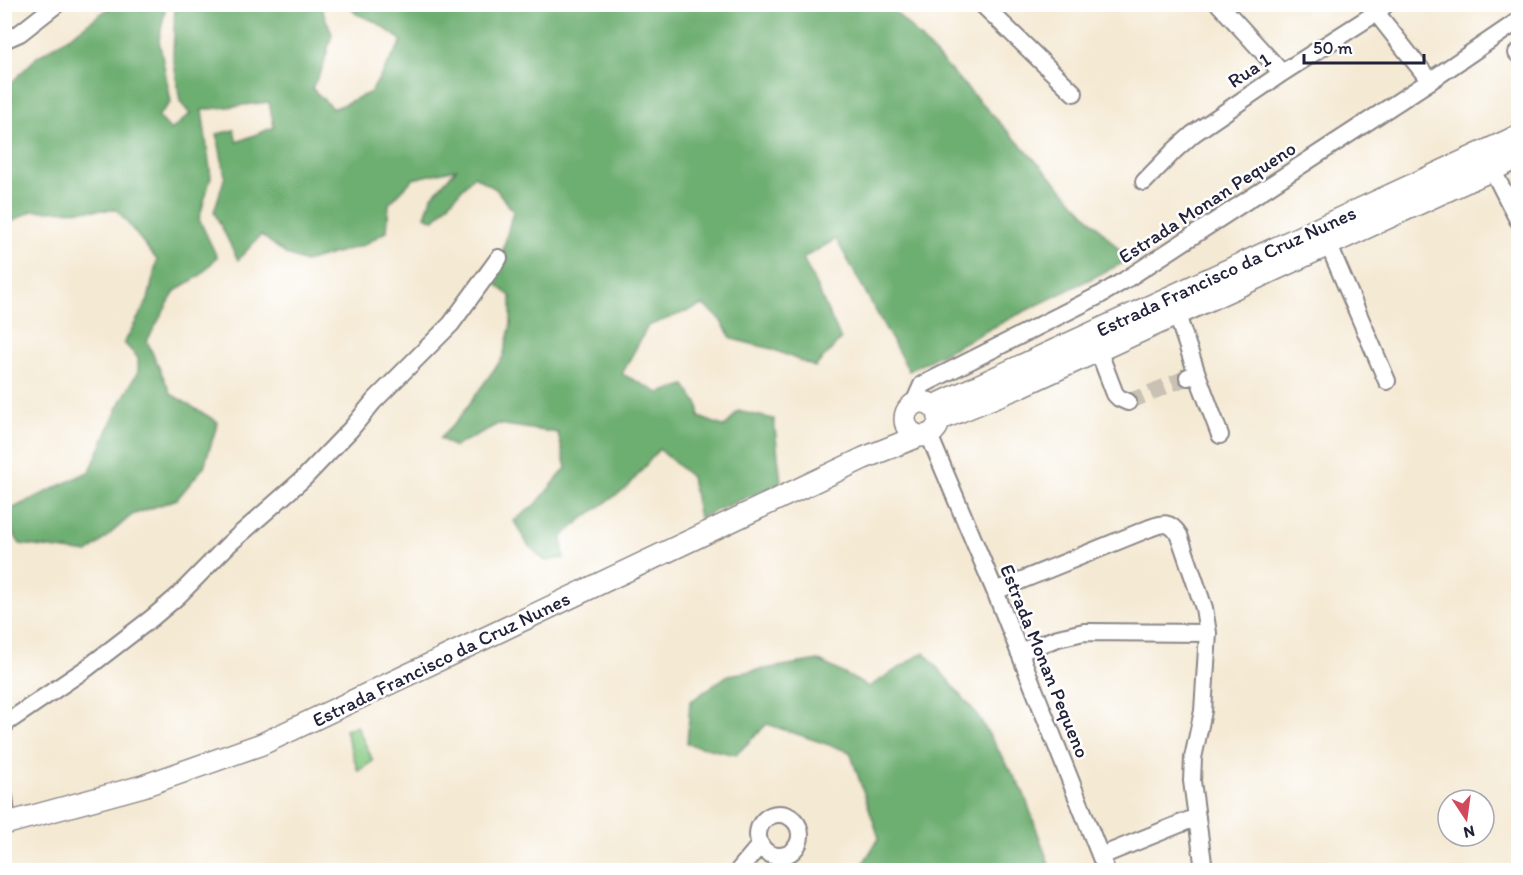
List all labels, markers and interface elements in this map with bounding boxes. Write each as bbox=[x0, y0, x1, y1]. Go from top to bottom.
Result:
scale bar bbox=[1304, 27, 1424, 65]
text: 50 m bbox=[1313, 37, 1353, 59]
street label: Rua 1 bbox=[1223, 47, 1275, 93]
street label: Estrada Monan Pequeno bbox=[1114, 136, 1300, 268]
street label: Estrada Francisco da Cruz Nunes bbox=[1092, 200, 1360, 342]
street label: Estrada Monan Pequeno bbox=[995, 561, 1095, 761]
street label: Estrada Francisco da Cruz Nunes bbox=[308, 586, 574, 732]
north arrow bbox=[1436, 788, 1496, 848]
text: N bbox=[1462, 822, 1477, 843]

